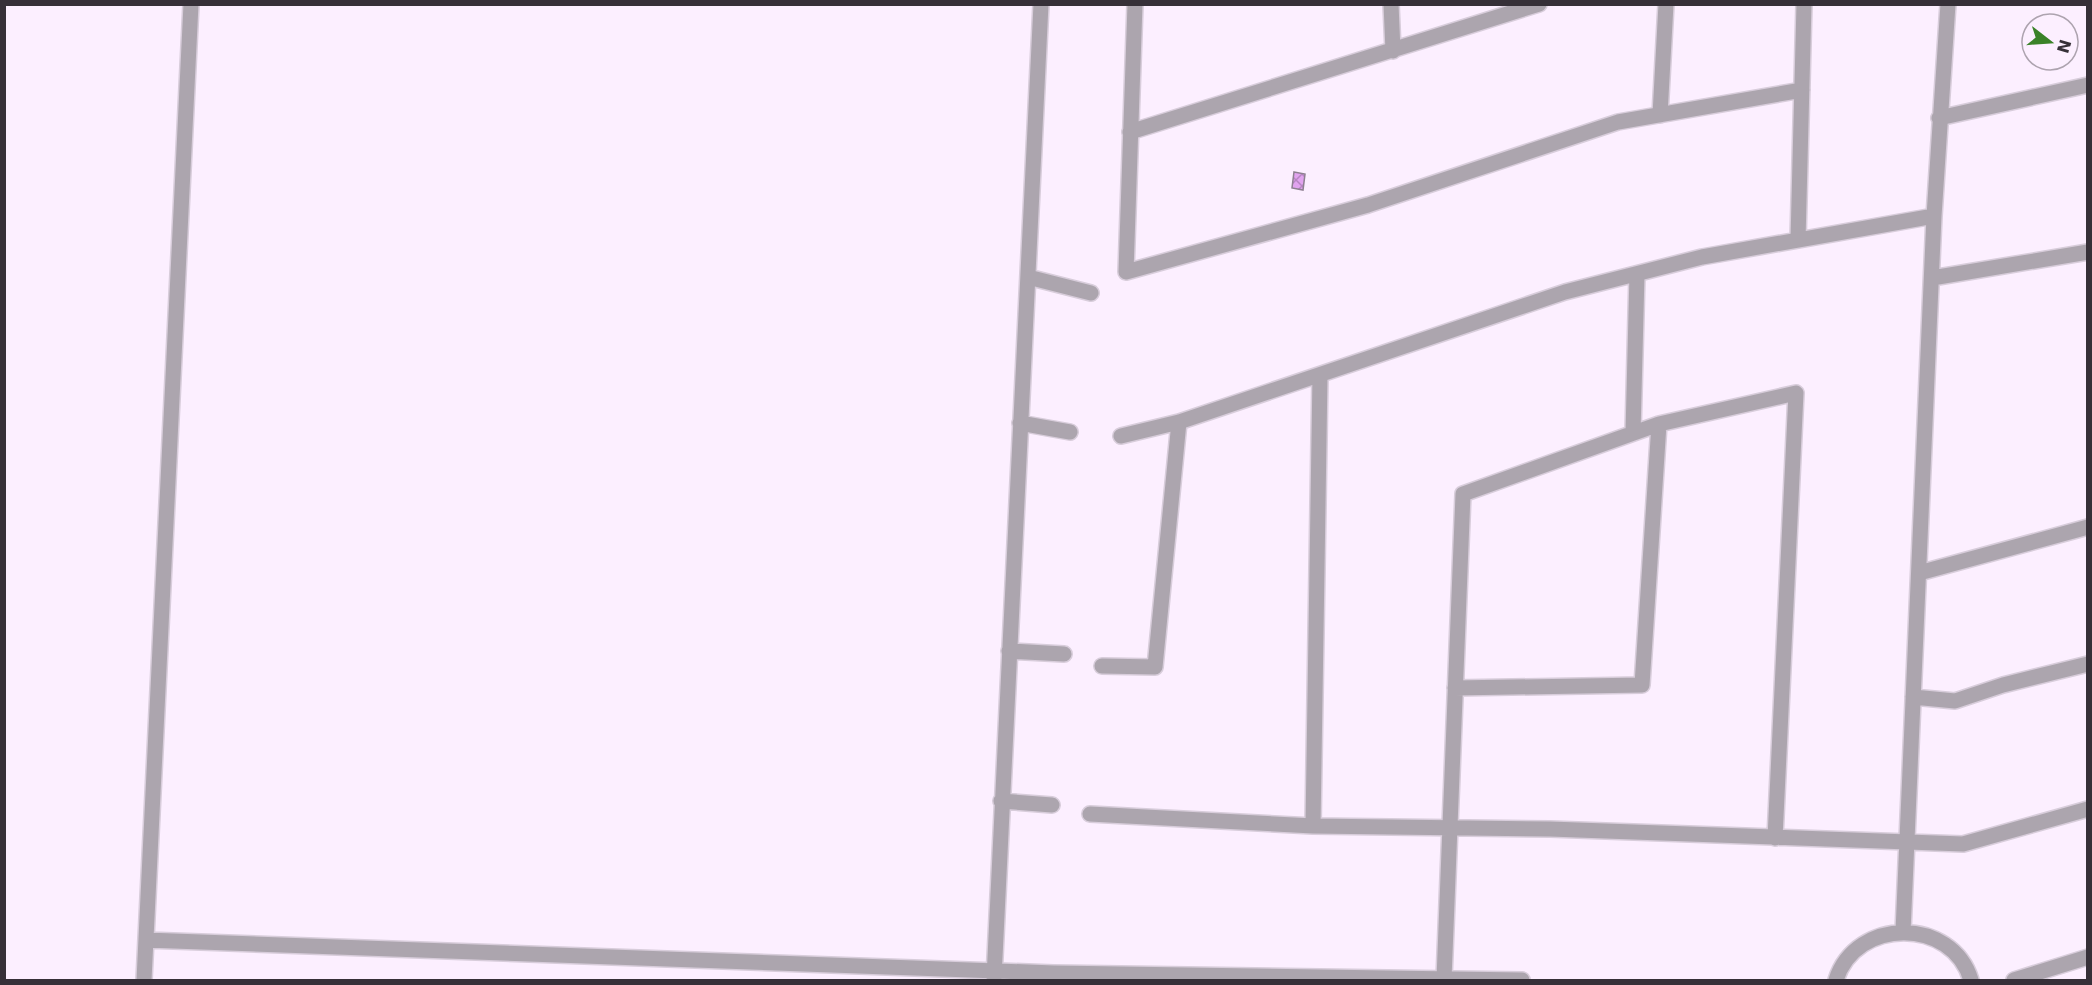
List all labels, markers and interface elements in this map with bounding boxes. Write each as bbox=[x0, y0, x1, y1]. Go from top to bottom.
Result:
north arrow bbox=[2020, 12, 2080, 72]
text: N bbox=[2053, 37, 2075, 55]

